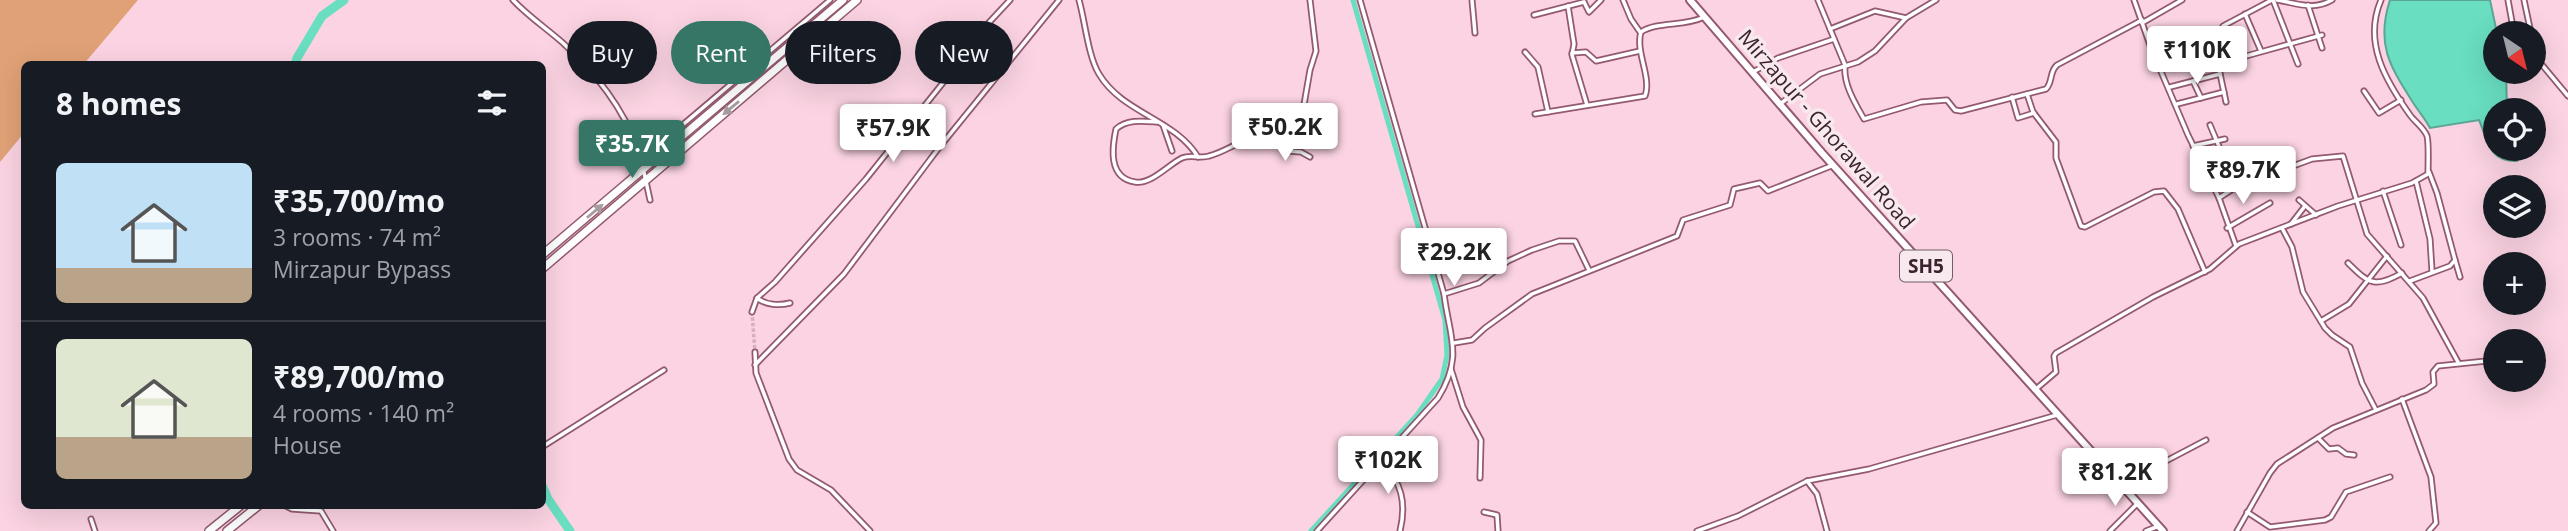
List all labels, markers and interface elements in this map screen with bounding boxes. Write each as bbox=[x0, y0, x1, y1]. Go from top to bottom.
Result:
chip: Buy bbox=[567, 21, 657, 84]
chip: Rent bbox=[671, 21, 771, 84]
chip: Filters bbox=[785, 21, 901, 84]
chip: New bbox=[915, 21, 1013, 84]
north arrow bbox=[2483, 21, 2546, 84]
map controls bbox=[2483, 21, 2546, 392]
street label: Mirzapur - Ghorawal Road bbox=[1732, 23, 1922, 235]
pin: ₹110K bbox=[2148, 27, 2246, 86]
text: ₹110K bbox=[2163, 33, 2231, 65]
text: 8 homes bbox=[56, 83, 181, 124]
icon: filters bbox=[473, 84, 511, 122]
button: locate bbox=[2483, 98, 2546, 161]
one-way arrow bbox=[722, 100, 740, 116]
pin: ₹57.9K bbox=[836, 104, 950, 164]
pin: ₹50.2K bbox=[1228, 104, 1342, 163]
text: ₹50.2K bbox=[1248, 110, 1322, 142]
text: ₹57.9K bbox=[856, 111, 930, 143]
pin: ₹35.7K bbox=[575, 120, 689, 180]
text: ₹35.7K bbox=[595, 127, 669, 159]
pin: ₹89.7K bbox=[2186, 146, 2300, 206]
text: ₹89.7K bbox=[2206, 153, 2280, 185]
button: layers bbox=[2483, 175, 2546, 238]
text: ₹35,700/mo bbox=[273, 180, 445, 221]
icon: home bbox=[112, 191, 196, 275]
one-way arrow bbox=[586, 204, 603, 219]
text: 3 rooms · 74 m² bbox=[273, 221, 441, 253]
pin: ₹29.2K bbox=[1397, 229, 1511, 288]
text: ₹29.2K bbox=[1417, 235, 1491, 267]
road number: SH5 bbox=[1900, 250, 1952, 282]
button: + bbox=[2483, 252, 2546, 315]
text: Mirzapur Bypass bbox=[273, 253, 451, 285]
button: − bbox=[2483, 329, 2546, 392]
text: ₹89,700/mo bbox=[273, 356, 445, 397]
icon: home bbox=[112, 367, 196, 451]
text: 4 rooms · 140 m² bbox=[273, 397, 454, 429]
text: House bbox=[273, 429, 342, 461]
pin: ₹102K bbox=[1339, 436, 1437, 496]
text: ₹102K bbox=[1354, 443, 1422, 475]
pin: ₹81.2K bbox=[2058, 448, 2172, 508]
text: ₹81.2K bbox=[2078, 455, 2152, 487]

